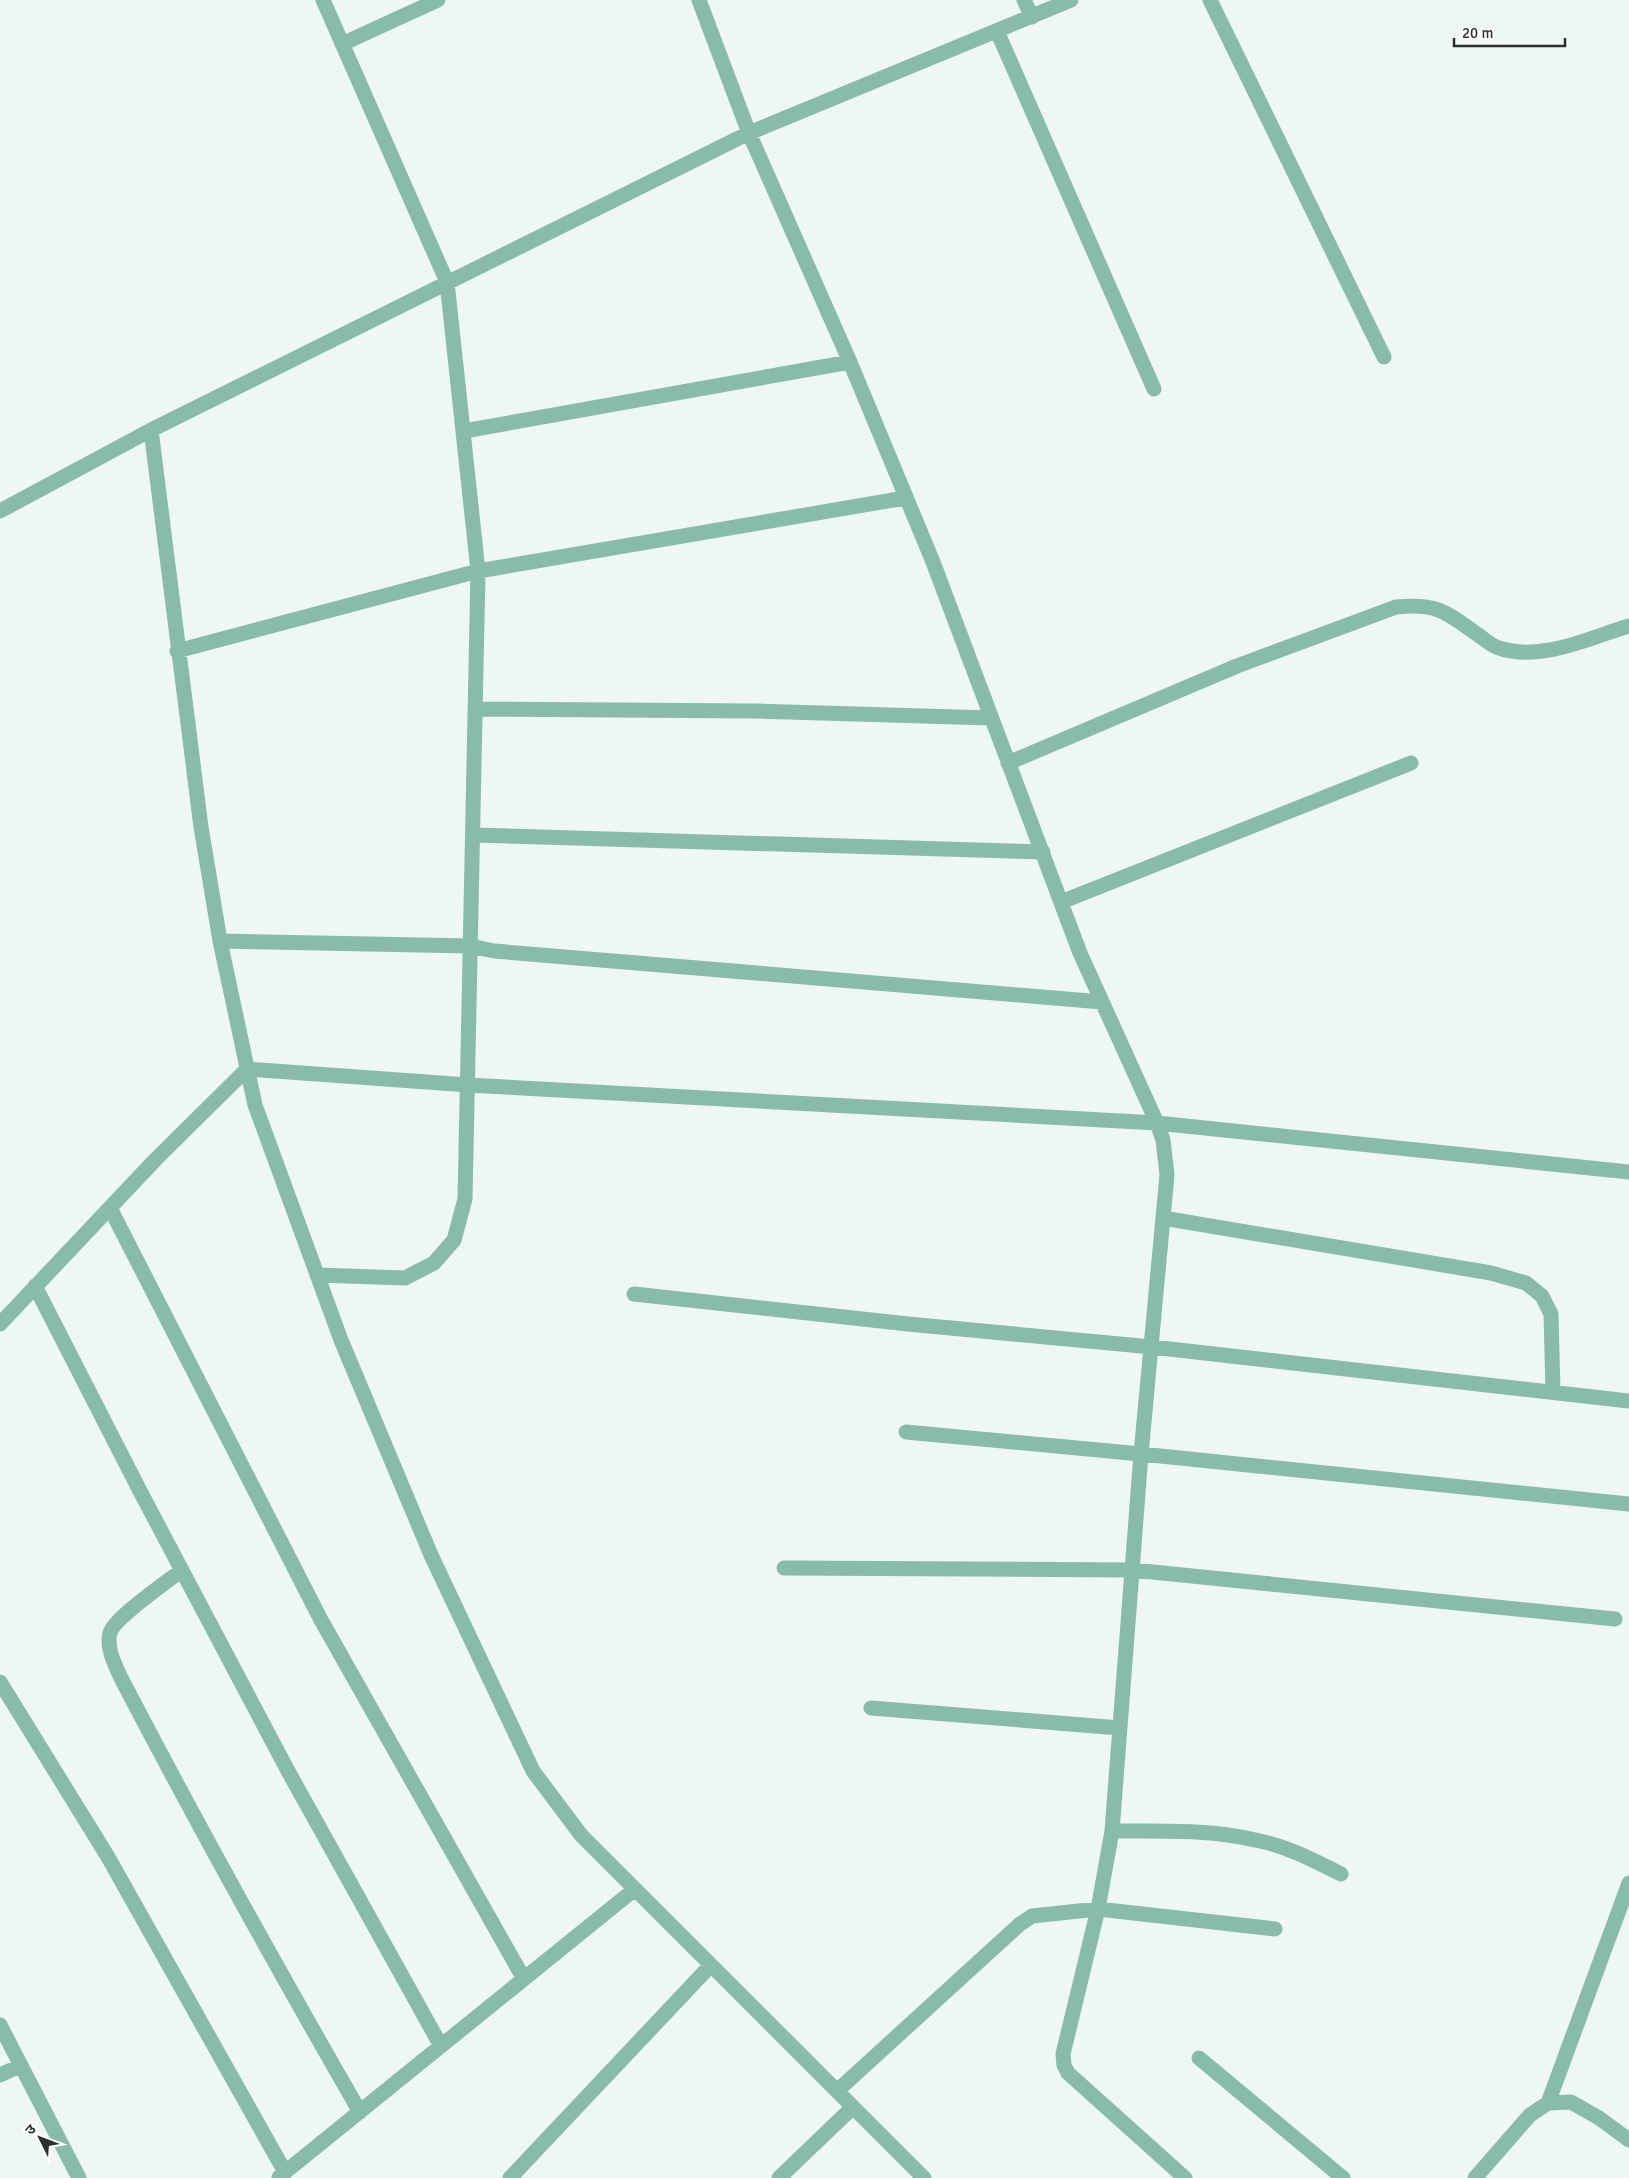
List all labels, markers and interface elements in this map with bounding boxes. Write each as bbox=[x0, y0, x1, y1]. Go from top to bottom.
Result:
scale bar bbox=[1454, 15, 1565, 47]
text: 20 m bbox=[1462, 24, 1493, 42]
north arrow bbox=[15, 2113, 65, 2163]
text: उ bbox=[22, 2120, 40, 2138]

